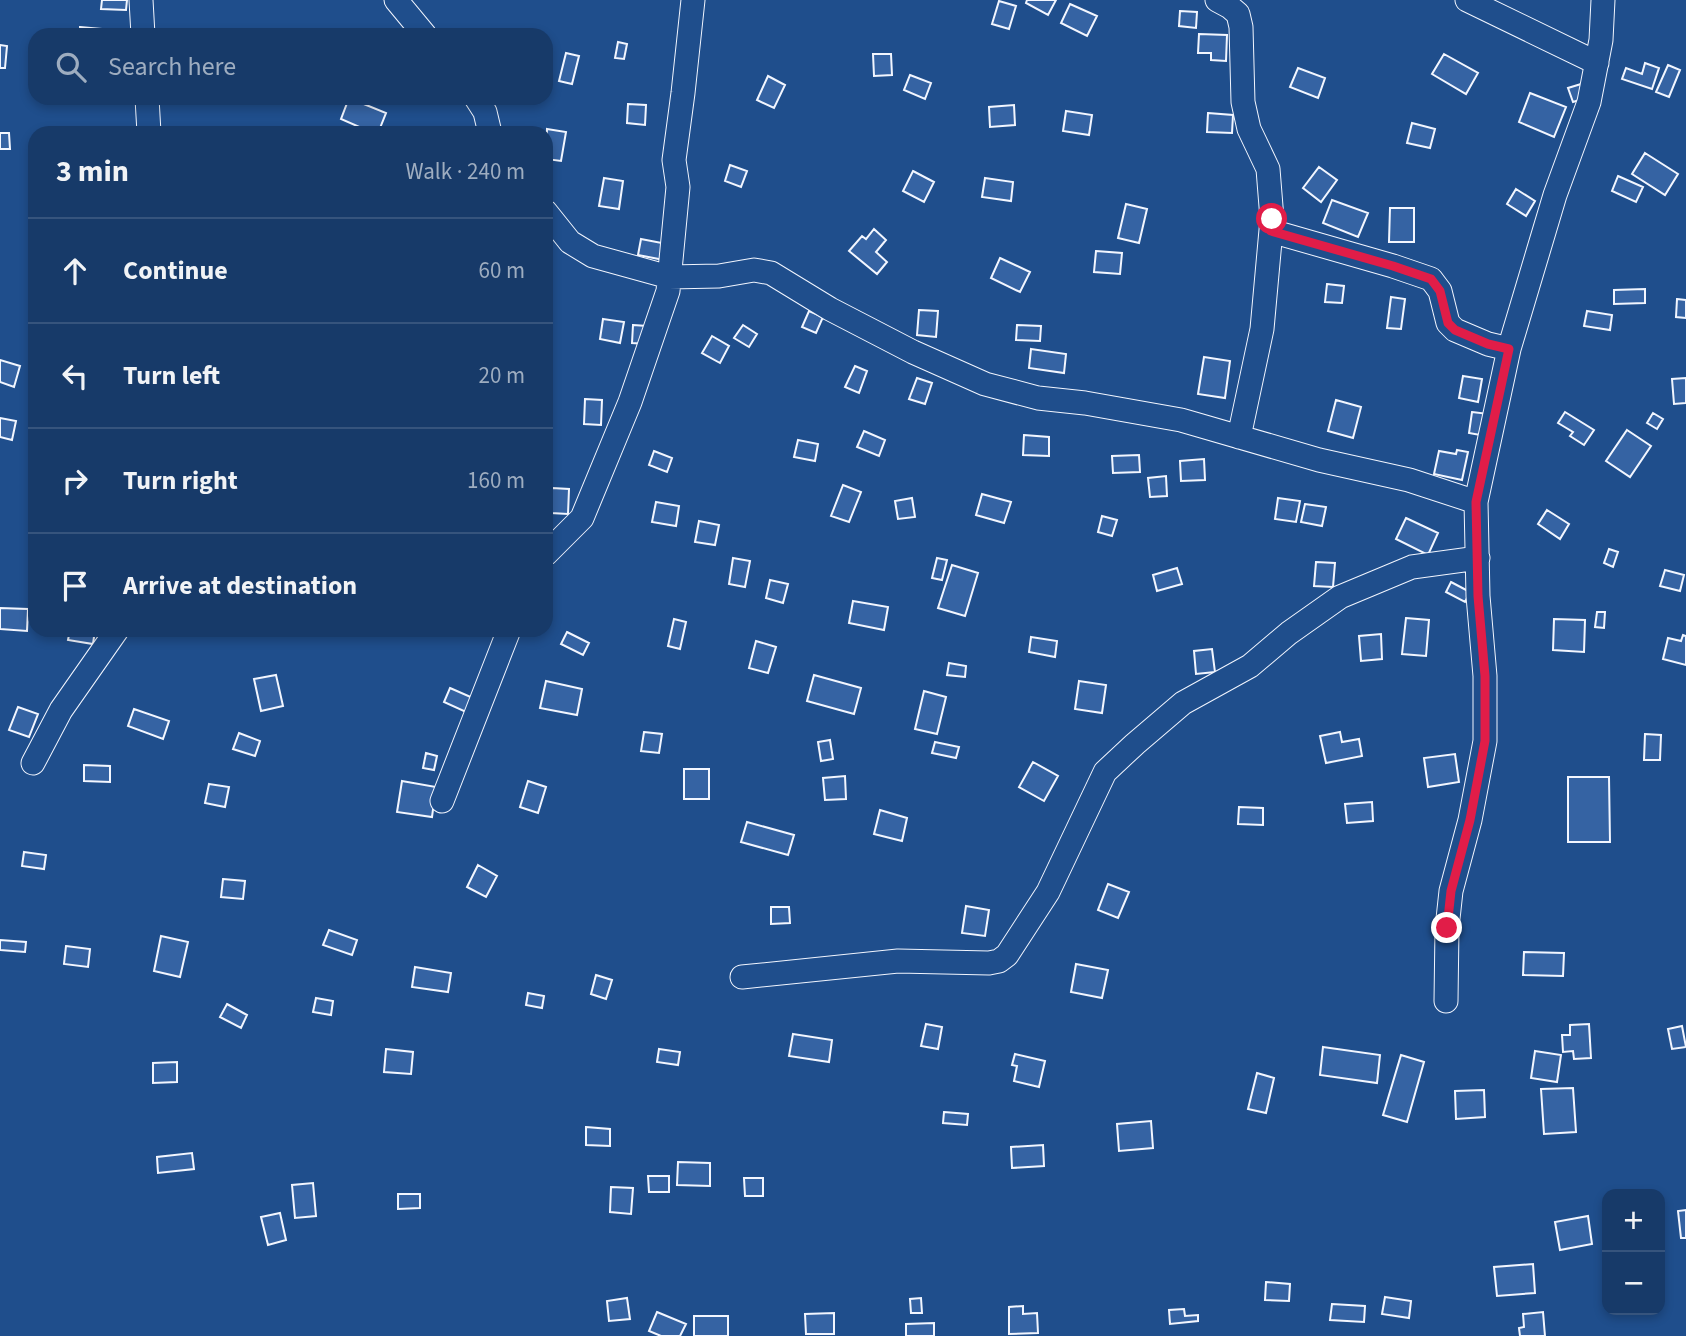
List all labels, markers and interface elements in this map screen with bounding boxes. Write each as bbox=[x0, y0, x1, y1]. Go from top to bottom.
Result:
search box bbox=[28, 28, 553, 105]
icon: search bbox=[52, 48, 90, 86]
text: Search here bbox=[108, 48, 236, 85]
text: 3 min bbox=[56, 150, 129, 193]
text: Walk · 240 m bbox=[406, 155, 525, 188]
route start bbox=[1256, 203, 1287, 234]
icon: ahead bbox=[56, 252, 94, 290]
text: Continue bbox=[123, 252, 228, 289]
text: 60 m bbox=[478, 254, 525, 287]
icon: left bbox=[56, 357, 94, 395]
text: Turn left bbox=[123, 357, 220, 394]
text: 20 m bbox=[478, 359, 525, 392]
icon: right bbox=[56, 462, 94, 500]
text: Turn right bbox=[123, 462, 238, 499]
text: 160 m bbox=[467, 464, 525, 497]
icon: arrive bbox=[56, 567, 94, 605]
text: Arrive at destination bbox=[123, 567, 357, 604]
route end bbox=[1431, 912, 1462, 943]
map controls bbox=[1602, 1189, 1665, 1315]
button: + bbox=[1602, 1189, 1665, 1252]
button: − bbox=[1602, 1252, 1665, 1315]

